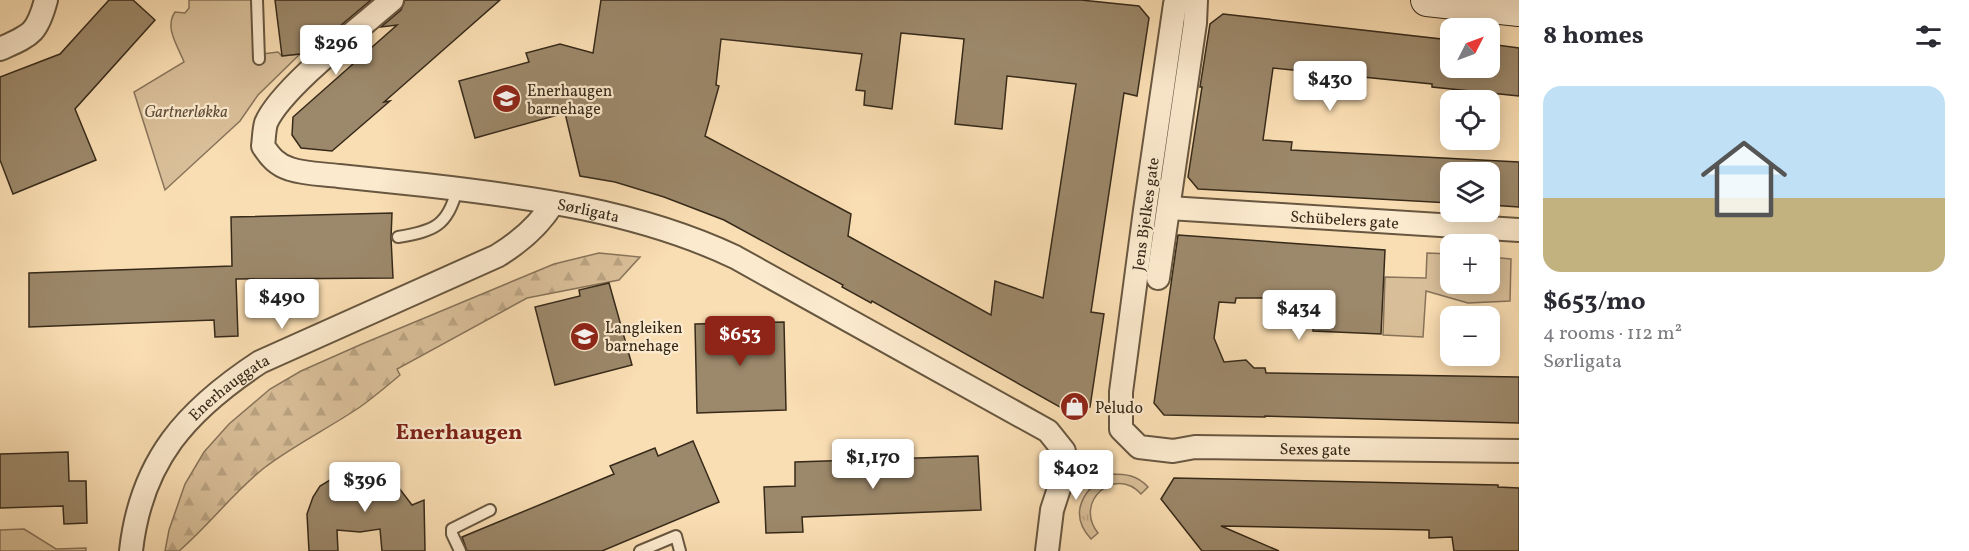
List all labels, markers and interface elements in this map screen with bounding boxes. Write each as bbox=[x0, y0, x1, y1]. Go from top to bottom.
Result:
north arrow bbox=[1440, 18, 1500, 78]
map controls bbox=[1440, 18, 1500, 366]
text: 8 homes bbox=[1543, 18, 1644, 54]
icon: filters bbox=[1912, 20, 1945, 53]
pin: $296 bbox=[300, 25, 372, 76]
text: $296 bbox=[314, 30, 358, 58]
pin: $430 bbox=[1294, 61, 1366, 112]
text: $430 bbox=[1308, 66, 1352, 94]
place label: Enerhaugen barnehage bbox=[527, 81, 612, 121]
school or university icon: Enerhaugen barnehage bbox=[490, 83, 522, 115]
button: locate bbox=[1440, 90, 1500, 150]
park label: Gartnerløkka bbox=[144, 102, 228, 124]
icon: home bbox=[1690, 125, 1798, 233]
street label: Jens Bjelkes gate bbox=[1128, 156, 1166, 272]
button: layers bbox=[1440, 162, 1500, 222]
street label: Sørligata bbox=[555, 194, 622, 229]
street label: Schübelers gate bbox=[1290, 207, 1399, 235]
button: + bbox=[1440, 234, 1500, 294]
pin: $490 bbox=[246, 279, 318, 330]
text: $490 bbox=[259, 284, 305, 312]
text: $653/mo bbox=[1543, 284, 1646, 320]
pin: $434 bbox=[1263, 290, 1335, 341]
text: $434 bbox=[1277, 295, 1321, 323]
button: − bbox=[1440, 306, 1500, 366]
pin: $653 bbox=[704, 316, 776, 367]
place label: Langleiken barnehage bbox=[605, 318, 682, 358]
school or university icon: Langleiken barnehage bbox=[568, 320, 600, 352]
text: 4 rooms · 112 m² bbox=[1543, 320, 1682, 348]
text: $653 bbox=[719, 321, 761, 349]
text: Sørligata bbox=[1543, 348, 1622, 376]
street label: Enerhauggata bbox=[185, 350, 274, 427]
shop icon: Peludo bbox=[1058, 391, 1090, 423]
place label: Peludo bbox=[1095, 398, 1143, 420]
district label: Enerhaugen bbox=[395, 418, 523, 449]
pin: $1,170 bbox=[824, 439, 922, 490]
street label: Sexes gate bbox=[1279, 439, 1351, 462]
text: $1,170 bbox=[846, 444, 900, 472]
pin: $402 bbox=[1040, 450, 1112, 501]
text: $402 bbox=[1053, 455, 1099, 483]
pin: $396 bbox=[329, 462, 401, 513]
text: $396 bbox=[343, 467, 387, 495]

